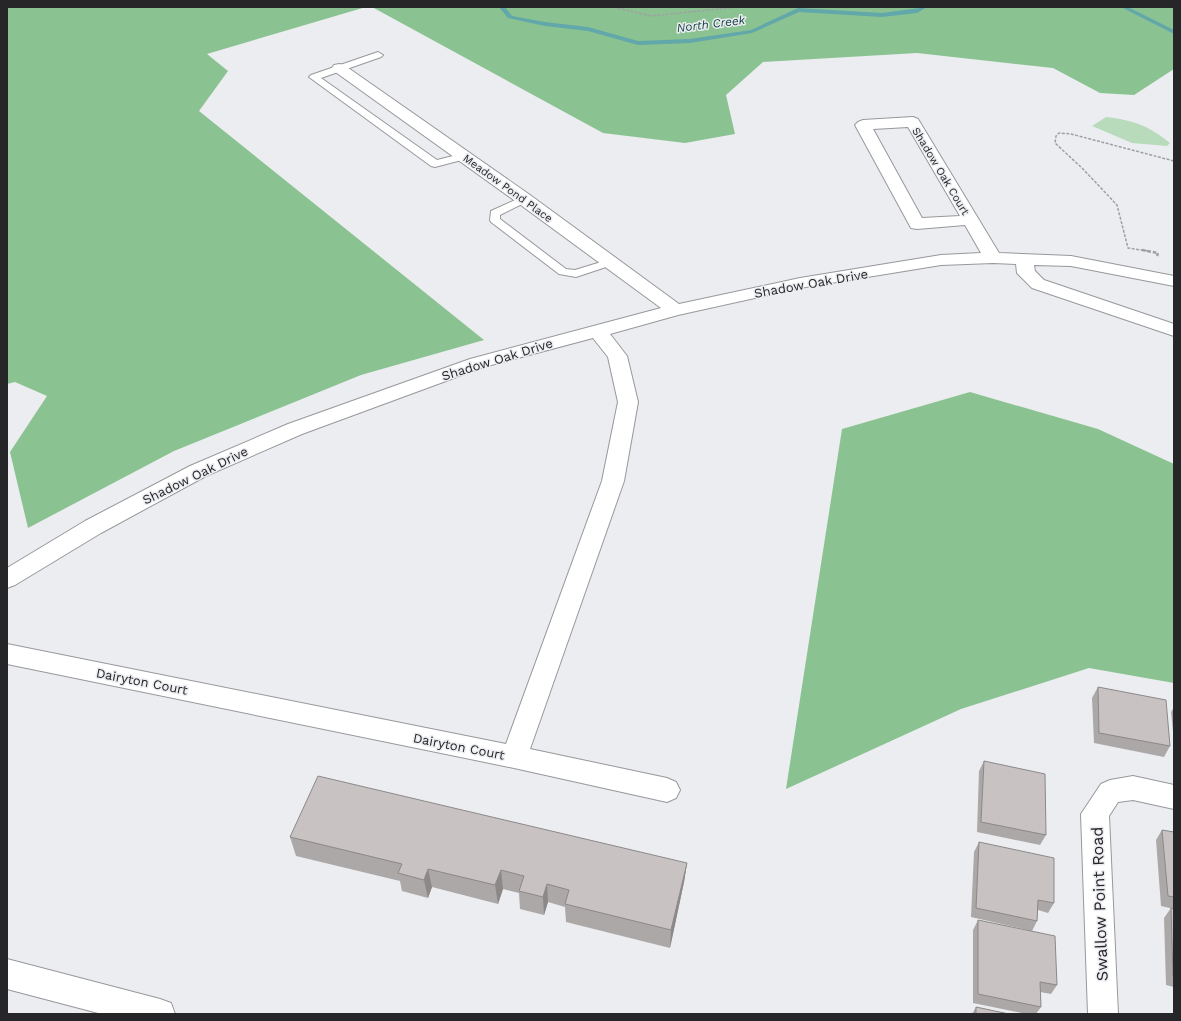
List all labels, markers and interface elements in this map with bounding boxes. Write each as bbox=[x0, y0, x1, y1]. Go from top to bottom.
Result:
water label: North Creek bbox=[676, 13, 746, 35]
street label: Shadow Oak Court bbox=[909, 125, 972, 218]
street label: Meadow Pond Place bbox=[460, 152, 555, 225]
street label: Shadow Oak Drive bbox=[753, 266, 869, 301]
street label: Shadow Oak Drive bbox=[440, 335, 555, 384]
street label: Shadow Oak Drive bbox=[140, 443, 250, 507]
street label: Dairyton Court bbox=[95, 665, 190, 698]
street label: Dairyton Court bbox=[412, 730, 507, 763]
street label: Swallow Point Road bbox=[1087, 826, 1112, 982]

